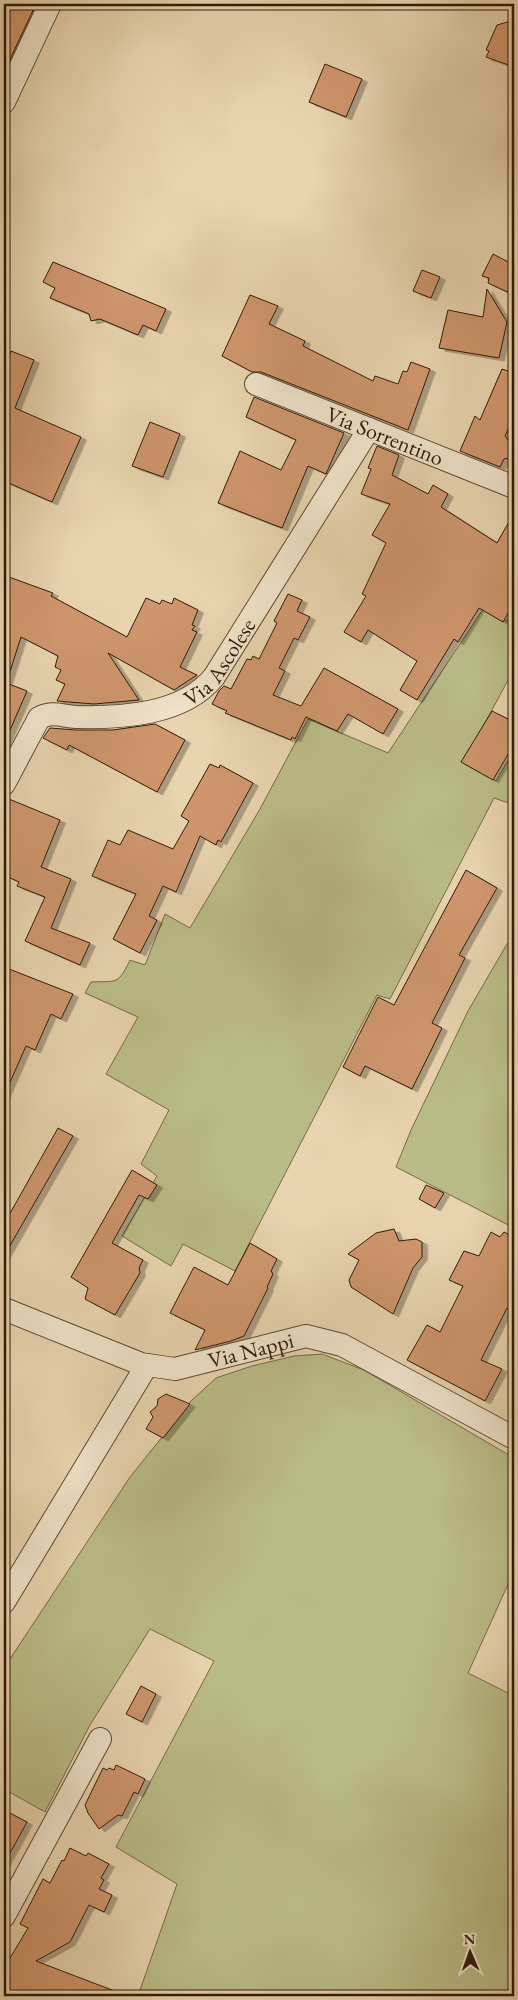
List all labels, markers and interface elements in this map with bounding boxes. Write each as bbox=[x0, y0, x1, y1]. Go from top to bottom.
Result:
street label: Via Sorrentino bbox=[322, 399, 448, 472]
street label: Via Ascolese bbox=[178, 612, 262, 712]
street label: Via Nappi bbox=[205, 1325, 297, 1375]
north arrow bbox=[446, 1928, 496, 1978]
text: N bbox=[464, 1930, 476, 1948]

